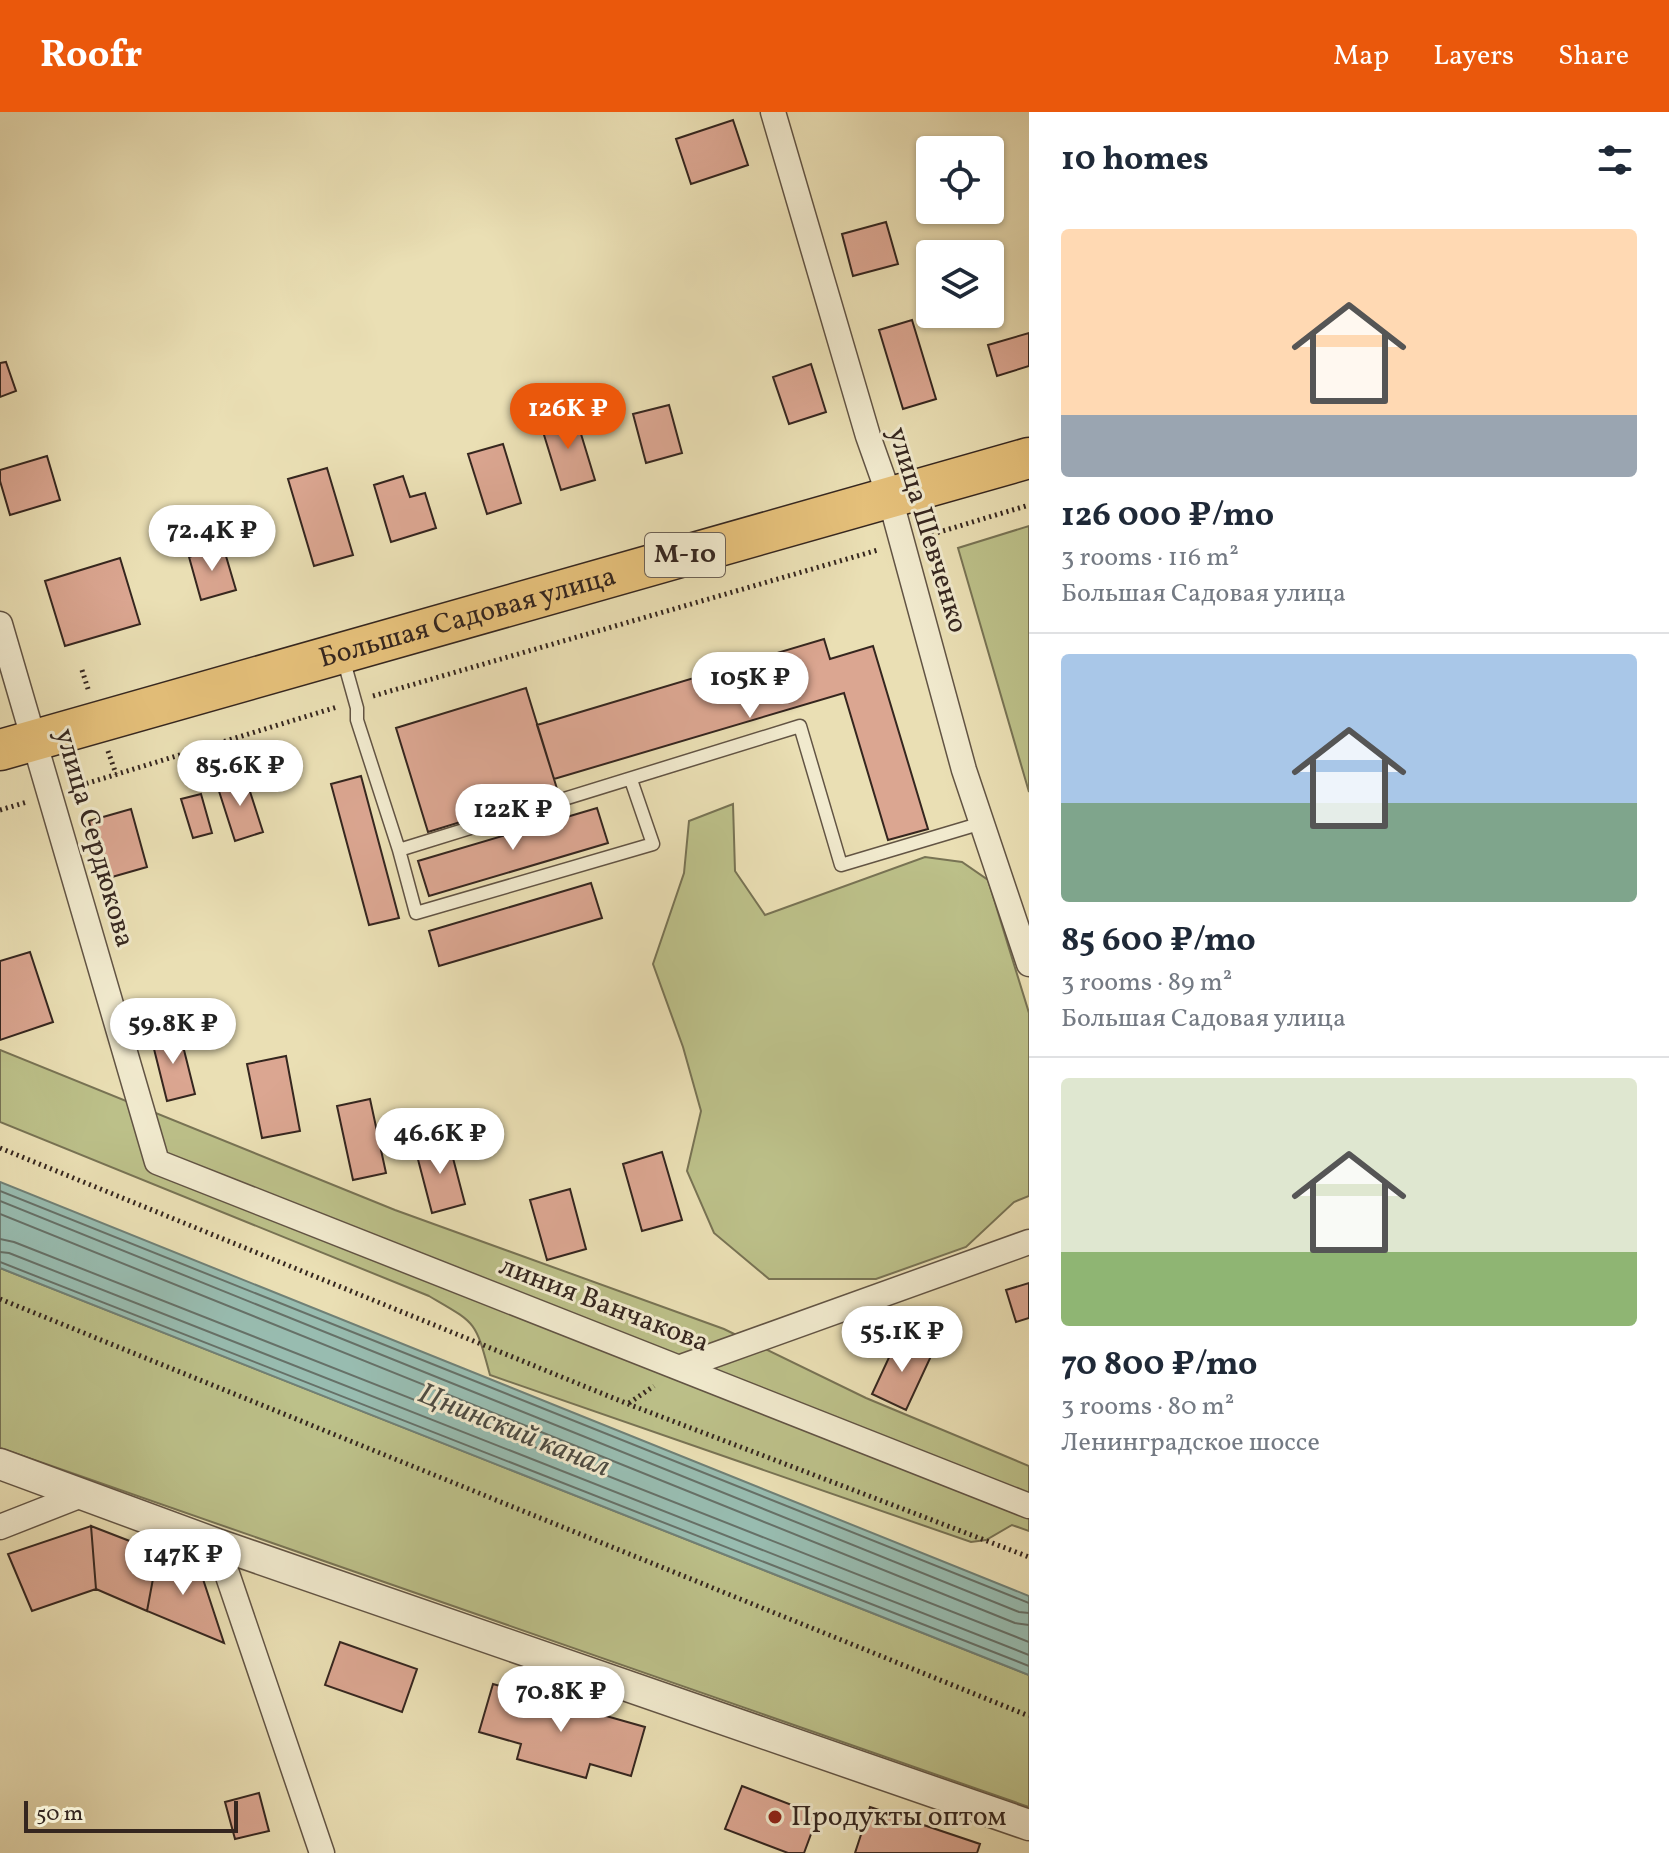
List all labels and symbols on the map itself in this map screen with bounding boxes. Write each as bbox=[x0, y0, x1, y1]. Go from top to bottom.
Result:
pin: 126K ₽ bbox=[503, 383, 633, 451]
street label: улица Шевченко bbox=[877, 422, 977, 638]
pin: 72.4K ₽ bbox=[138, 505, 286, 573]
road number: М-10 bbox=[645, 533, 725, 577]
street label: Большая Садовая улица bbox=[315, 557, 621, 678]
pin: 105K ₽ bbox=[685, 652, 815, 720]
street label: улица Сердюкова bbox=[44, 724, 144, 952]
pin: 85.6K ₽ bbox=[166, 740, 314, 808]
pin: 122K ₽ bbox=[448, 784, 578, 852]
pin: 59.8K ₽ bbox=[99, 998, 247, 1066]
pin: 46.6K ₽ bbox=[366, 1108, 514, 1176]
street label: линия Ванчакова bbox=[494, 1247, 714, 1363]
pin: 55.1K ₽ bbox=[828, 1306, 976, 1374]
water label: Цнинский канал bbox=[412, 1373, 616, 1489]
pin: 147K ₽ bbox=[118, 1529, 248, 1597]
pin: 70.8K ₽ bbox=[487, 1666, 635, 1734]
scale bar bbox=[24, 1797, 238, 1833]
place label: Продукты оптом bbox=[791, 1798, 1007, 1837]
marker: Продукты оптом bbox=[766, 1808, 784, 1826]

